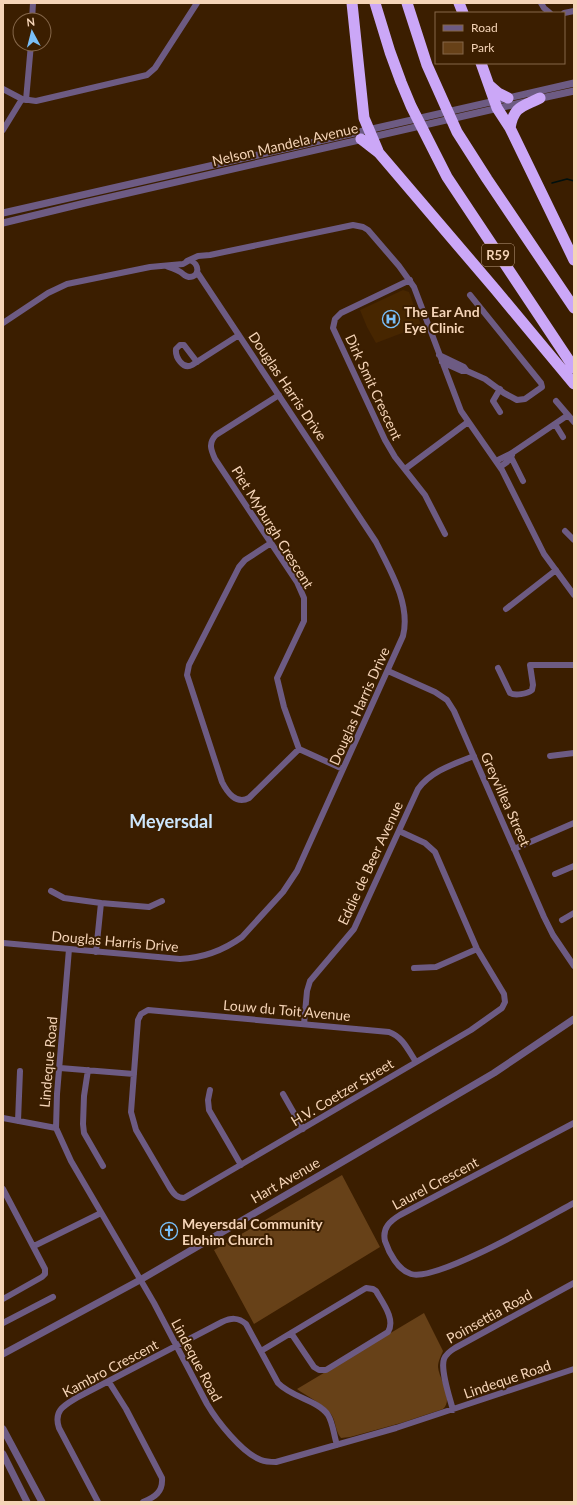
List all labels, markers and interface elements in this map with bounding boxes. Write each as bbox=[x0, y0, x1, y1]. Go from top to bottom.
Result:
north arrow bbox=[12, 12, 52, 52]
legend bbox=[435, 12, 565, 64]
text: N bbox=[26, 15, 36, 29]
text: Road bbox=[471, 20, 498, 35]
text: Park bbox=[471, 40, 495, 55]
street label: Nelson Mandela Avenue bbox=[210, 119, 360, 169]
road number: R59 bbox=[482, 244, 514, 266]
place label: The Ear And Eye Clinic bbox=[404, 303, 480, 336]
hospital icon: The Ear And Eye Clinic bbox=[381, 309, 401, 329]
street label: Douglas Harris Drive bbox=[245, 328, 331, 444]
street label: Dirk Smit Crescent bbox=[342, 331, 406, 443]
street label: Piet Myburgh Crescent bbox=[228, 463, 318, 591]
street label: Douglas Harris Drive bbox=[325, 644, 393, 768]
street label: Greyvillea Street bbox=[478, 749, 534, 849]
street label: Eddie de Beer Avenue bbox=[334, 798, 406, 928]
district label: Meyersdal bbox=[129, 810, 213, 832]
street label: Douglas Harris Drive bbox=[51, 927, 179, 955]
street label: Louw du Toit Avenue bbox=[223, 996, 351, 1024]
street label: Lindeque Road bbox=[36, 1016, 60, 1108]
street label: H.V. Coetzer Street bbox=[288, 1055, 396, 1129]
street label: Hart Avenue bbox=[247, 1153, 323, 1207]
street label: Laurel Crescent bbox=[389, 1153, 481, 1213]
place label: Meyersdal Community Elohim Church bbox=[182, 1215, 323, 1248]
church icon: Meyersdal Community Elohim Church bbox=[159, 1221, 179, 1241]
street label: Poinsettia Road bbox=[443, 1285, 535, 1347]
street label: Lindeque Road bbox=[168, 1316, 226, 1404]
street label: Kambro Crescent bbox=[59, 1336, 161, 1400]
street label: Lindeque Road bbox=[461, 1356, 553, 1402]

